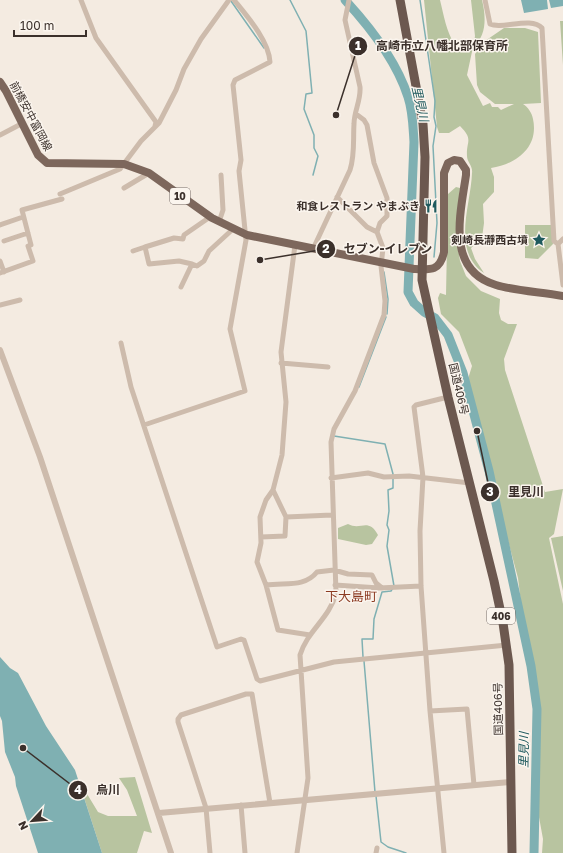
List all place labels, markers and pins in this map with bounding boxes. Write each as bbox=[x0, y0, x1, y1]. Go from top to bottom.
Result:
callout: 高崎市立八幡北部保育所 bbox=[348, 34, 516, 58]
restaurant icon: 和食レストラン やまぶき bbox=[423, 198, 439, 214]
place label: 和食レストラン やまぶき bbox=[296, 199, 420, 212]
place icon: 剣崎長瀞西古墳 bbox=[531, 232, 547, 248]
place label: 剣崎長瀞西古墳 bbox=[451, 233, 528, 246]
callout: セブン-イレブン bbox=[316, 237, 441, 261]
callout: 里見川 bbox=[480, 480, 552, 504]
callout: 烏川 bbox=[68, 778, 128, 802]

